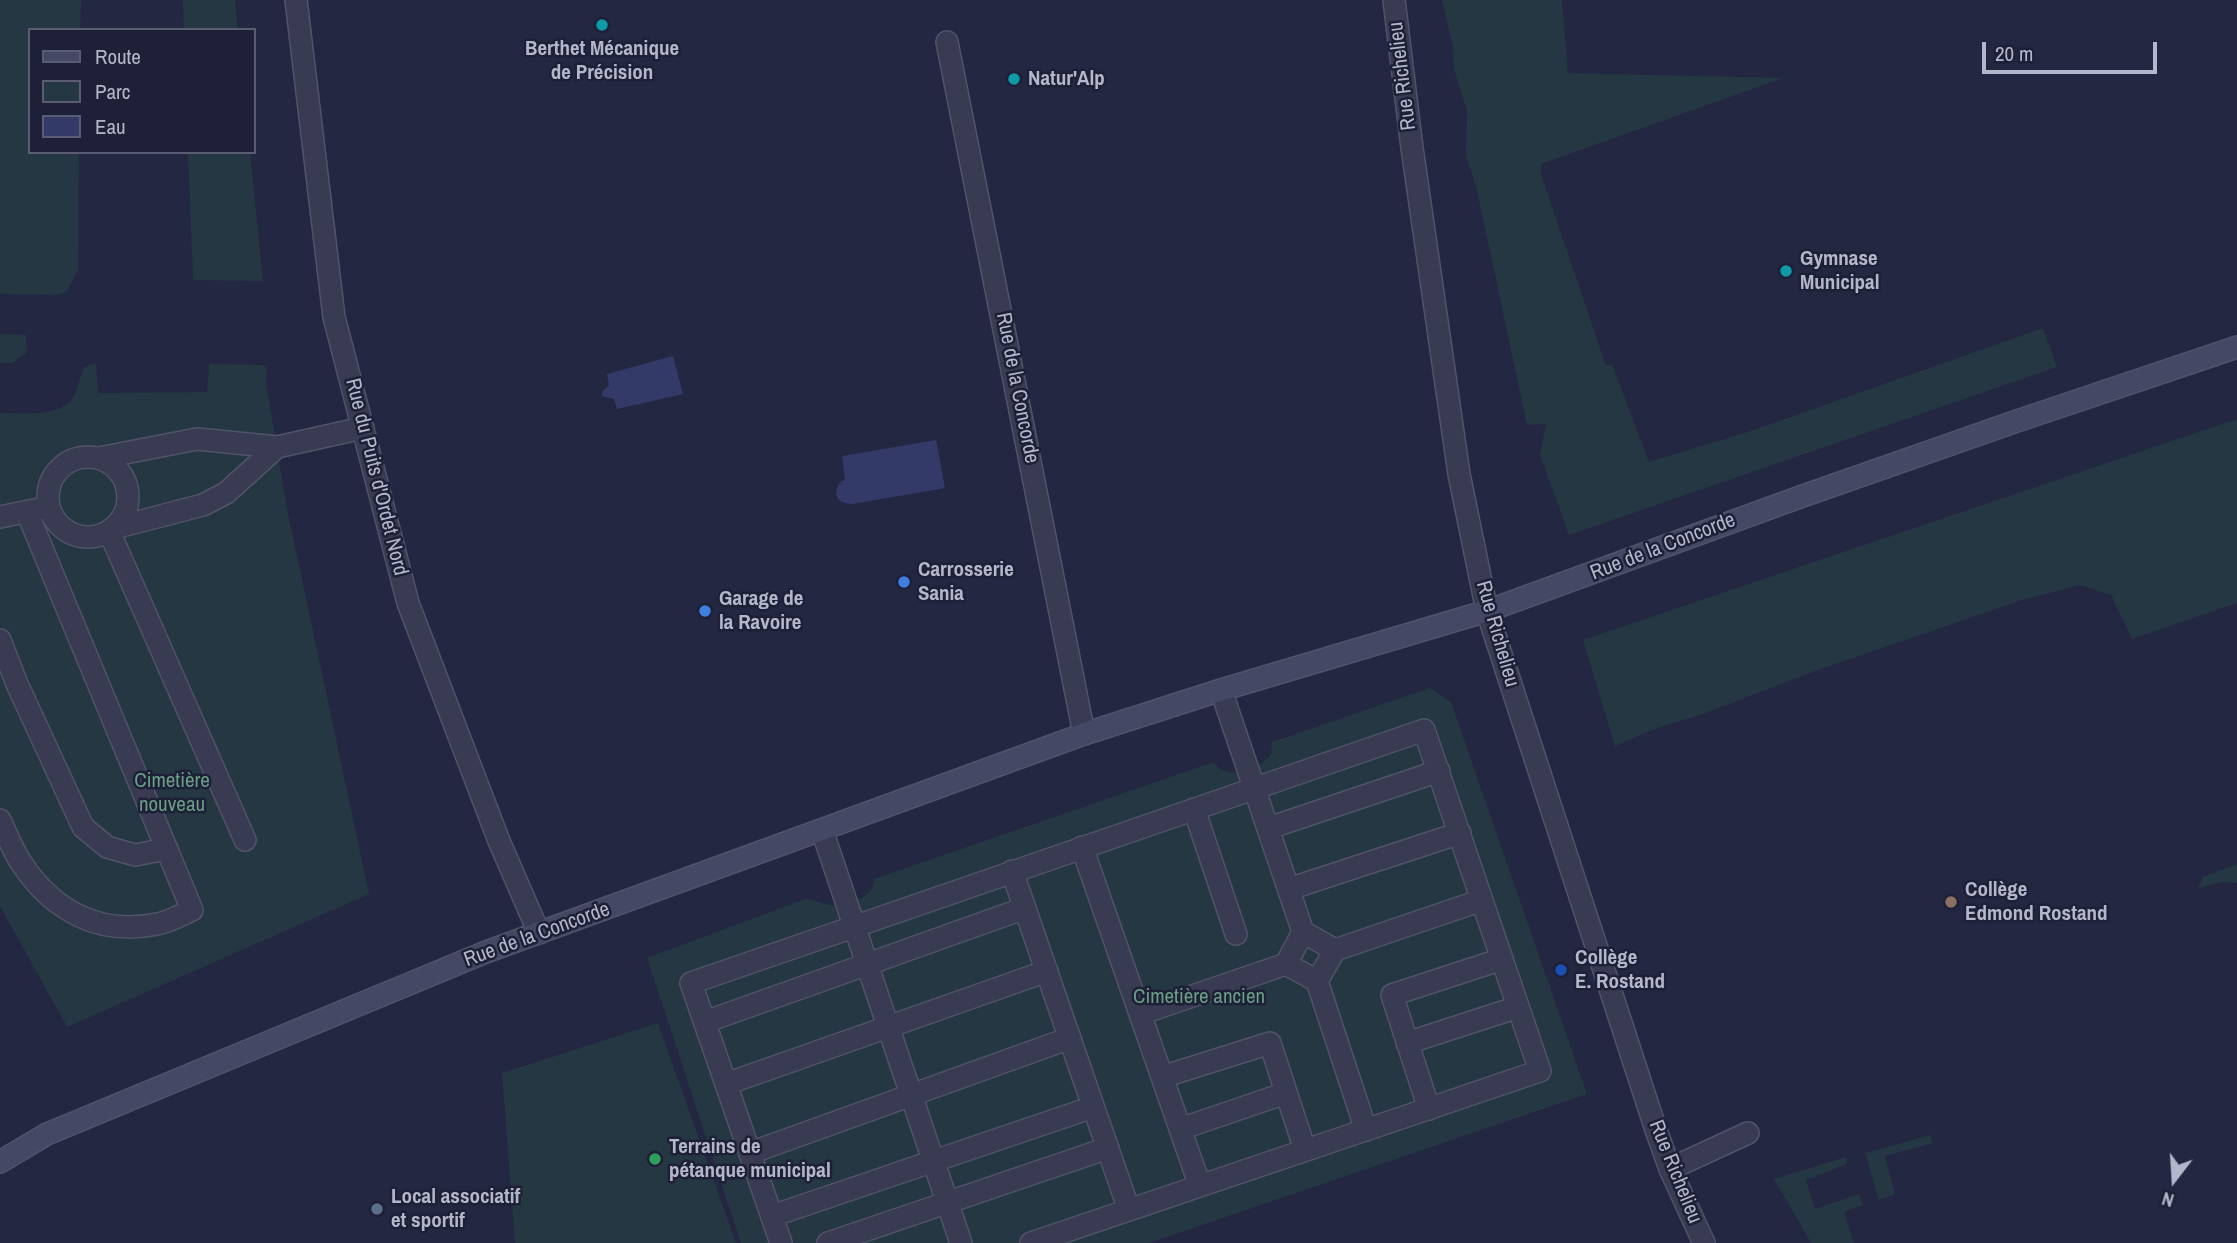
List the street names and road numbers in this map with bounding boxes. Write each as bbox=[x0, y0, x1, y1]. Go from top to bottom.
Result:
street label: Rue Richelieu bbox=[1384, 20, 1422, 132]
street label: Rue de la Concorde bbox=[990, 310, 1044, 466]
street label: Rue du Puits d'Ordet Nord bbox=[339, 376, 413, 578]
street label: Rue de la Concorde bbox=[1587, 508, 1739, 586]
street label: Rue Richelieu bbox=[1470, 578, 1524, 690]
street label: Rue de la Concorde bbox=[461, 897, 613, 973]
street label: Rue Richelieu bbox=[1643, 1117, 1707, 1227]

